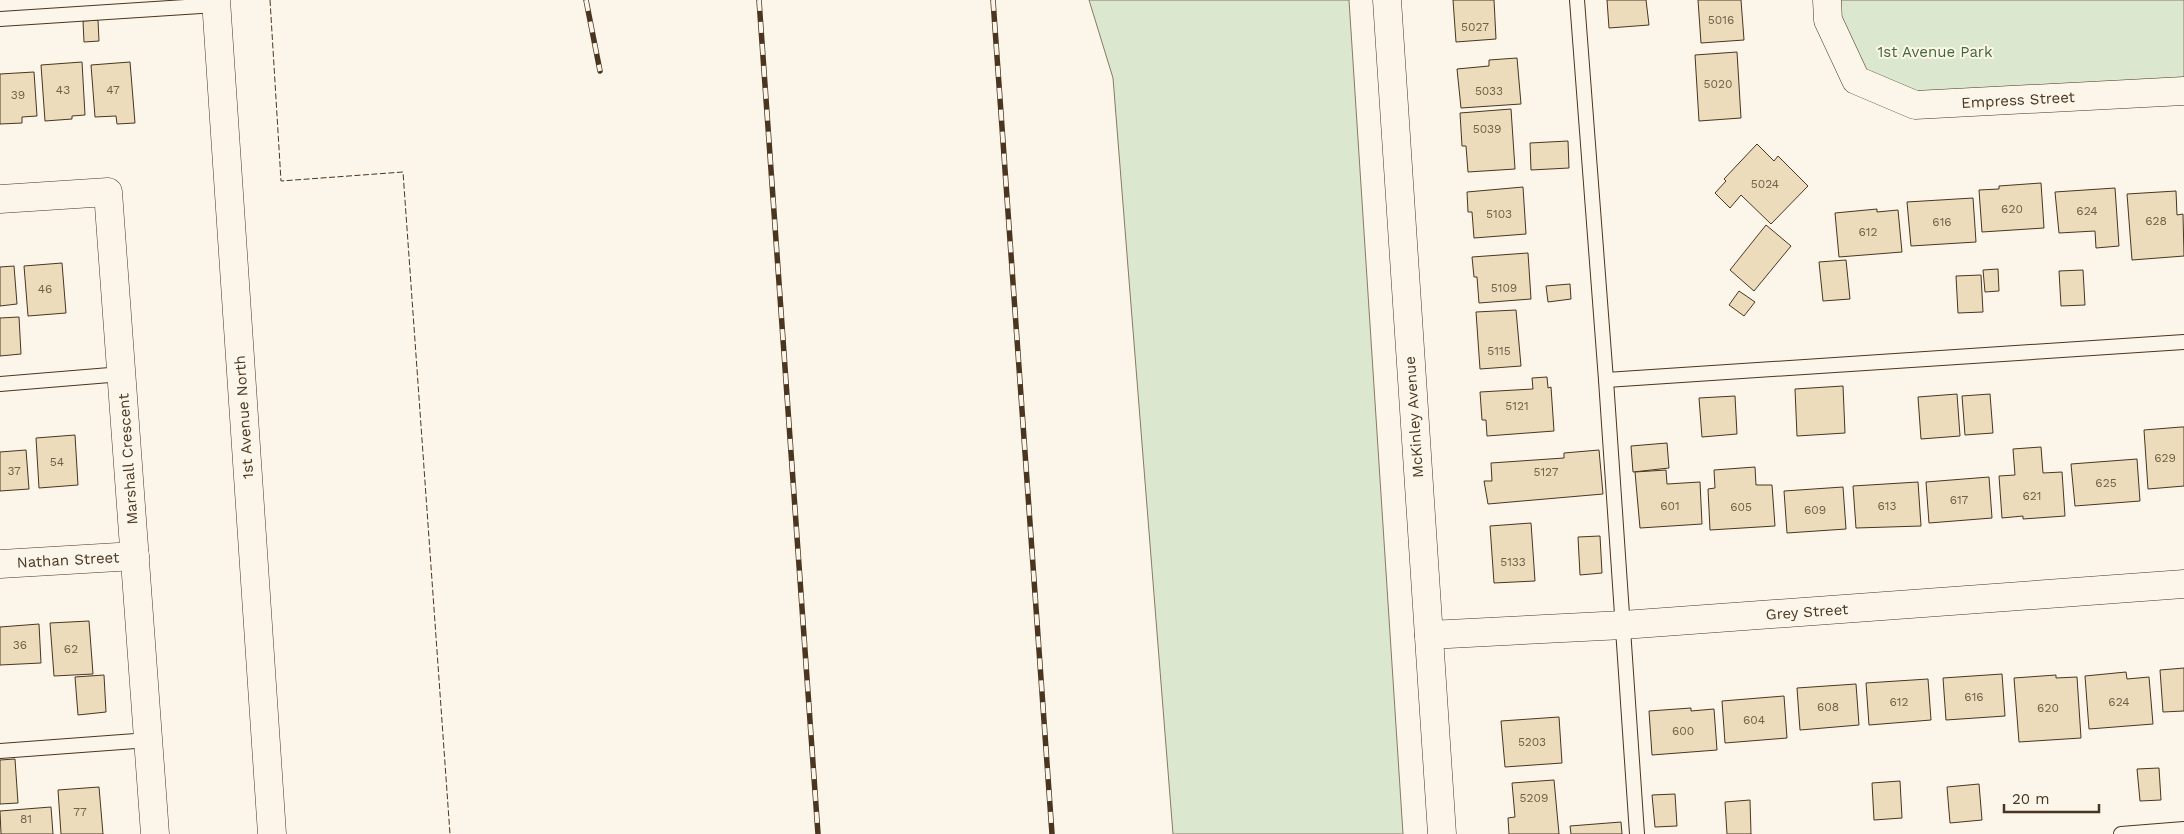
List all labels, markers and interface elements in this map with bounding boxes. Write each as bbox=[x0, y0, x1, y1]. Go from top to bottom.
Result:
house number: 5016 bbox=[1708, 13, 1734, 27]
house number: 5027 bbox=[1461, 20, 1489, 34]
park label: 1st Avenue Park bbox=[1878, 43, 1993, 61]
house number: 5020 bbox=[1704, 77, 1732, 91]
house number: 43 bbox=[56, 83, 70, 97]
house number: 47 bbox=[106, 83, 120, 97]
house number: 5033 bbox=[1475, 84, 1503, 98]
house number: 39 bbox=[11, 88, 25, 102]
street label: Empress Street bbox=[1961, 88, 2076, 112]
house number: 5039 bbox=[1473, 122, 1501, 136]
house number: 5024 bbox=[1751, 177, 1779, 191]
house number: 620 bbox=[2001, 202, 2023, 216]
house number: 624 bbox=[2076, 204, 2098, 218]
house number: 5103 bbox=[1486, 207, 1512, 221]
house number: 628 bbox=[2145, 214, 2167, 228]
house number: 616 bbox=[1932, 215, 1952, 229]
house number: 612 bbox=[1859, 225, 1877, 239]
house number: 5109 bbox=[1491, 281, 1517, 295]
house number: 46 bbox=[38, 282, 52, 296]
house number: 5115 bbox=[1487, 344, 1511, 358]
street label: 1st Avenue North bbox=[231, 355, 257, 479]
street label: McKinley Avenue bbox=[1401, 356, 1427, 478]
street label: Marshall Crescent bbox=[114, 392, 142, 525]
house number: 5121 bbox=[1505, 399, 1529, 413]
house number: 629 bbox=[2154, 451, 2176, 465]
house number: 54 bbox=[50, 455, 64, 469]
house number: 37 bbox=[7, 464, 21, 478]
house number: 5127 bbox=[1533, 465, 1559, 479]
house number: 625 bbox=[2095, 476, 2117, 490]
house number: 621 bbox=[2023, 489, 2041, 503]
house number: 617 bbox=[1950, 493, 1969, 507]
house number: 601 bbox=[1660, 499, 1680, 513]
house number: 613 bbox=[1878, 499, 1896, 513]
house number: 605 bbox=[1730, 500, 1752, 514]
house number: 609 bbox=[1804, 503, 1826, 517]
street label: Nathan Street bbox=[16, 548, 120, 572]
house number: 5133 bbox=[1500, 555, 1526, 569]
street label: Grey Street bbox=[1765, 600, 1850, 624]
house number: 36 bbox=[13, 638, 27, 652]
house number: 62 bbox=[64, 642, 78, 656]
house number: 616 bbox=[1964, 690, 1984, 704]
house number: 612 bbox=[1890, 695, 1908, 709]
house number: 624 bbox=[2108, 695, 2130, 709]
house number: 608 bbox=[1817, 700, 1839, 714]
house number: 620 bbox=[2037, 701, 2059, 715]
house number: 604 bbox=[1743, 713, 1765, 727]
house number: 600 bbox=[1672, 724, 1694, 738]
house number: 5203 bbox=[1518, 735, 1546, 749]
scale bar bbox=[2004, 782, 2099, 814]
text: 20 m bbox=[2012, 790, 2050, 808]
house number: 5209 bbox=[1520, 791, 1548, 805]
house number: 77 bbox=[73, 805, 87, 819]
house number: 81 bbox=[20, 812, 32, 826]

